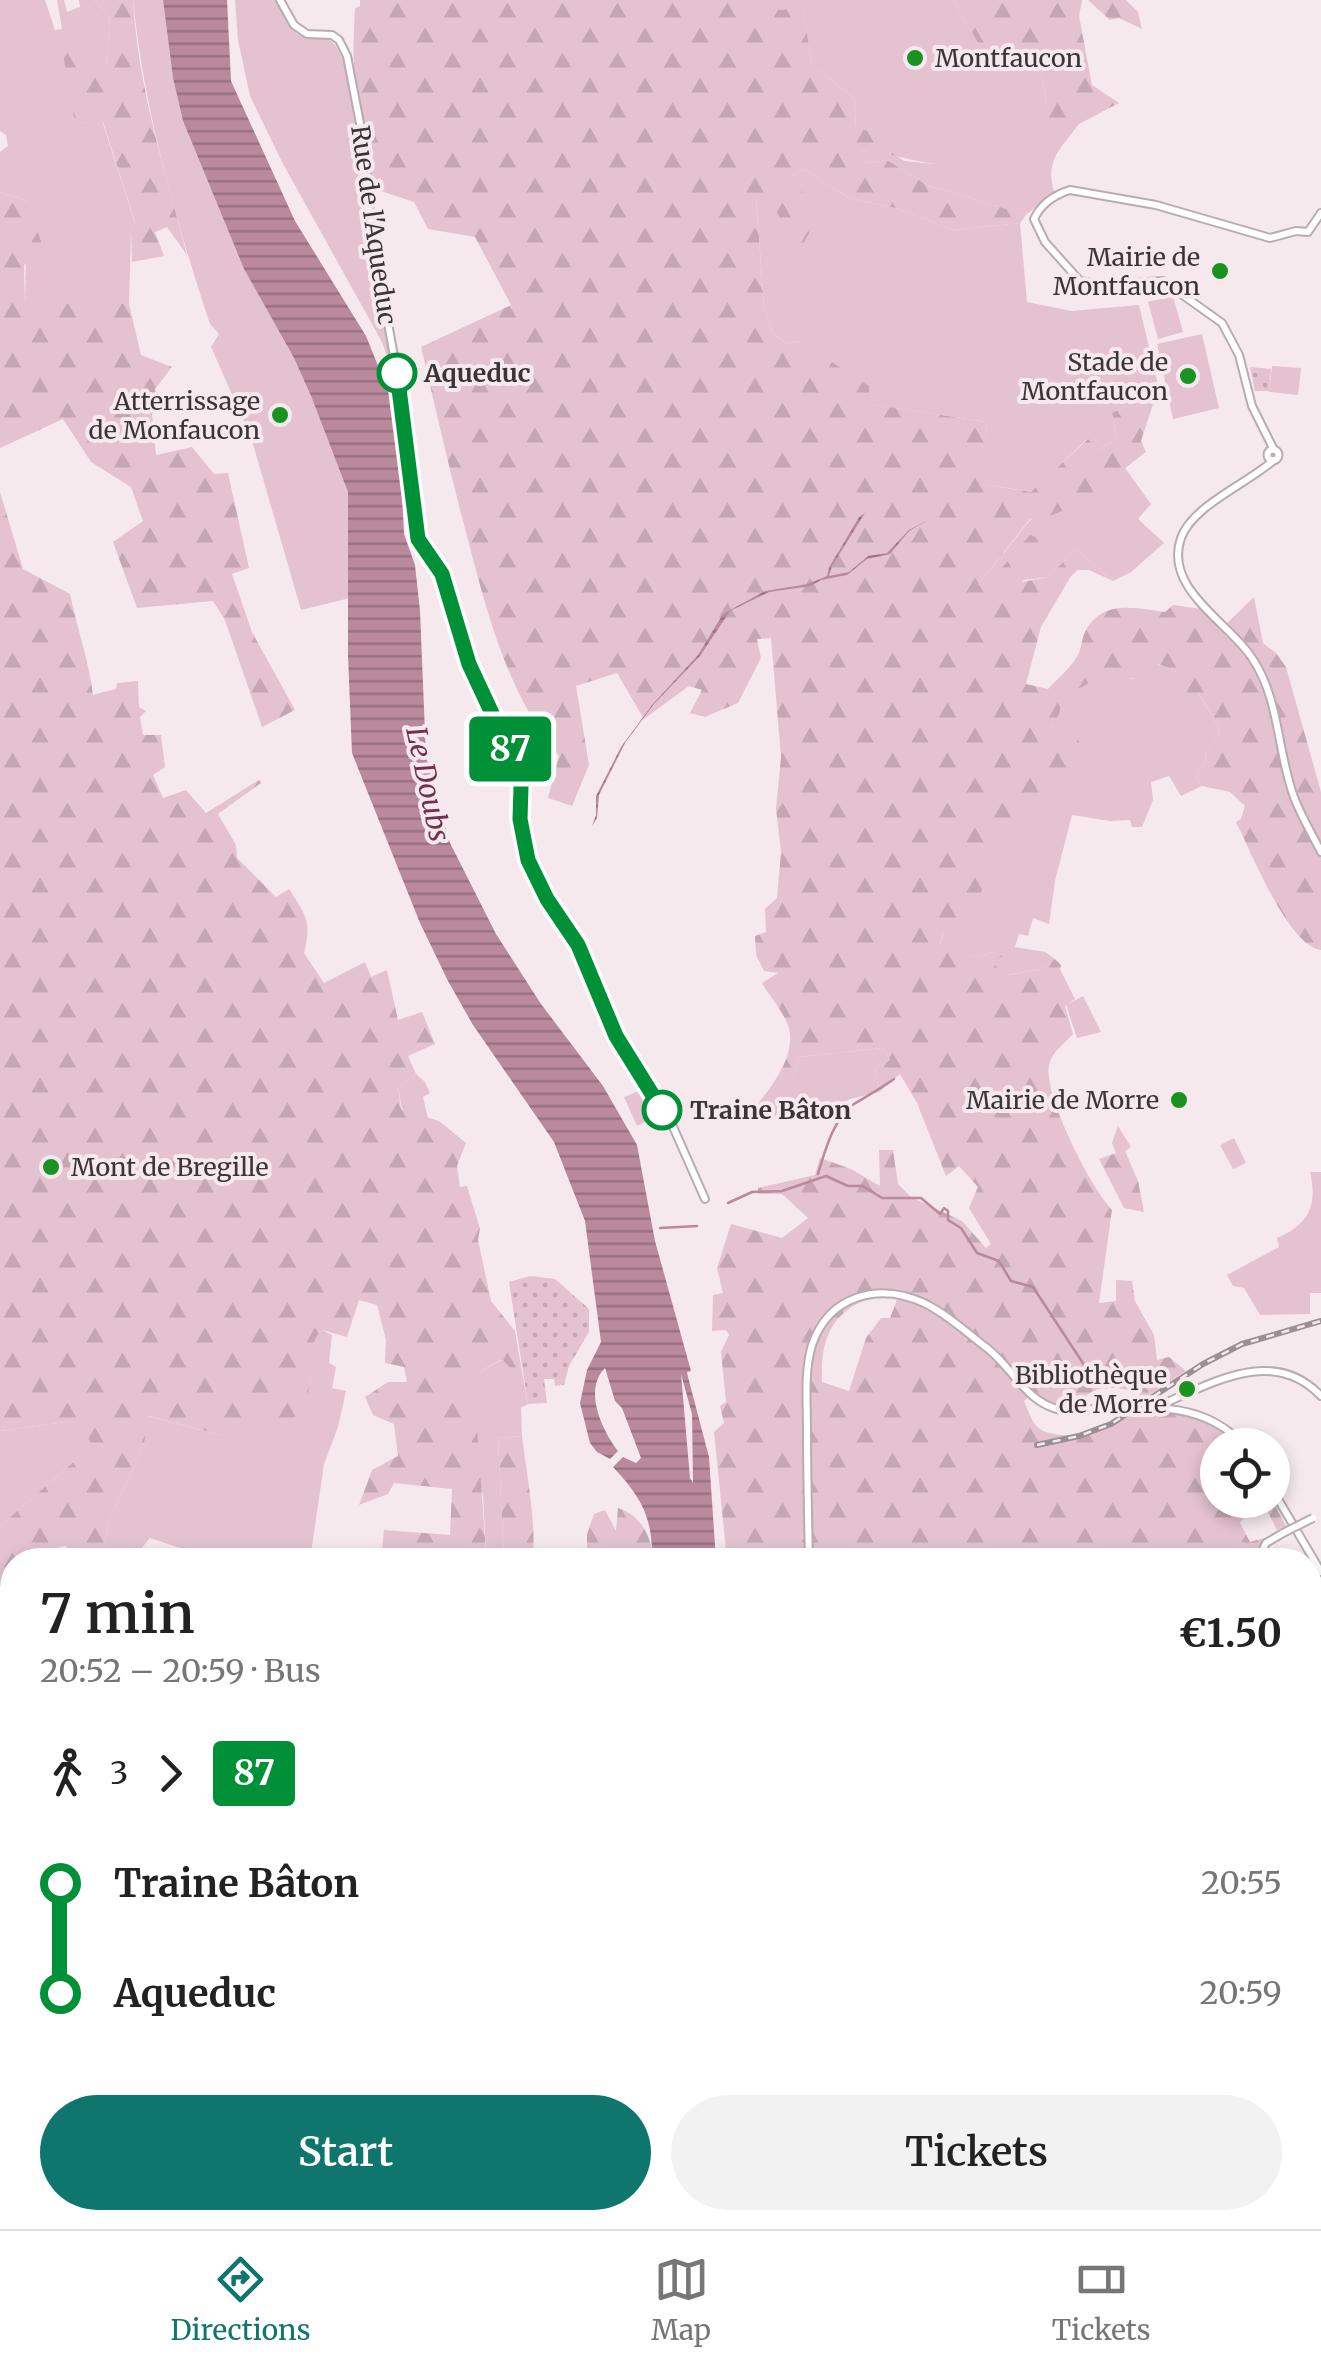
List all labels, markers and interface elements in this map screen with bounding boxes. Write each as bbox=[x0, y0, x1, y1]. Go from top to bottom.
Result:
place label: Montfaucon bbox=[935, 42, 1082, 74]
marker: Montfaucon bbox=[904, 47, 926, 69]
street label: Rue de l'Aqueduc bbox=[344, 123, 404, 327]
place label: Mairie de Montfaucon bbox=[1053, 241, 1200, 302]
marker: Mairie de Montfaucon bbox=[1209, 260, 1231, 282]
place label: Stade de Montfaucon bbox=[1021, 346, 1168, 407]
marker: Aqueduc bbox=[378, 354, 416, 392]
place label: Aqueduc bbox=[423, 357, 531, 389]
marker: Stade de Montfaucon bbox=[1177, 365, 1199, 387]
place label: Atterrissage de Monfaucon bbox=[88, 385, 260, 446]
marker: Atterrissage de Monfaucon bbox=[269, 404, 291, 426]
line badge: 87 bbox=[465, 716, 555, 782]
water label: Le Doubs bbox=[398, 723, 458, 845]
text: 87 bbox=[489, 727, 531, 771]
place label: Mairie de Morre bbox=[966, 1084, 1159, 1116]
marker: Mairie de Morre bbox=[1168, 1089, 1190, 1111]
marker: Traine Bâton bbox=[643, 1091, 681, 1129]
place label: Traine Bâton bbox=[690, 1094, 851, 1126]
place label: Mont de Bregille bbox=[71, 1151, 269, 1183]
marker: Mont de Bregille bbox=[40, 1156, 62, 1178]
place label: Bibliothèque de Morre bbox=[1015, 1359, 1167, 1420]
marker: Bibliothèque de Morre bbox=[1176, 1378, 1198, 1400]
map controls bbox=[1200, 1428, 1290, 1518]
button: locate bbox=[1200, 1428, 1290, 1518]
text: 7 min bbox=[40, 1579, 195, 1648]
text: €1.50 bbox=[1179, 1610, 1282, 1657]
text: 20:52 – 20:59 · Bus bbox=[40, 1651, 321, 1691]
icon: walk bbox=[40, 1746, 95, 1801]
icon: forward bbox=[143, 1746, 198, 1801]
text: 87 bbox=[233, 1751, 275, 1795]
text: 3 bbox=[110, 1753, 128, 1793]
text: Traine Bâton bbox=[114, 1860, 359, 1907]
text: 20:55 bbox=[1201, 1863, 1282, 1903]
text: Aqueduc bbox=[114, 1970, 276, 2017]
text: 20:59 bbox=[1200, 1973, 1282, 2013]
button: Start bbox=[40, 2095, 651, 2210]
button: Tickets bbox=[671, 2095, 1282, 2210]
tab: Directions bbox=[170, 2252, 310, 2348]
tab: Map bbox=[651, 2252, 711, 2348]
tab: Tickets bbox=[1052, 2252, 1151, 2348]

